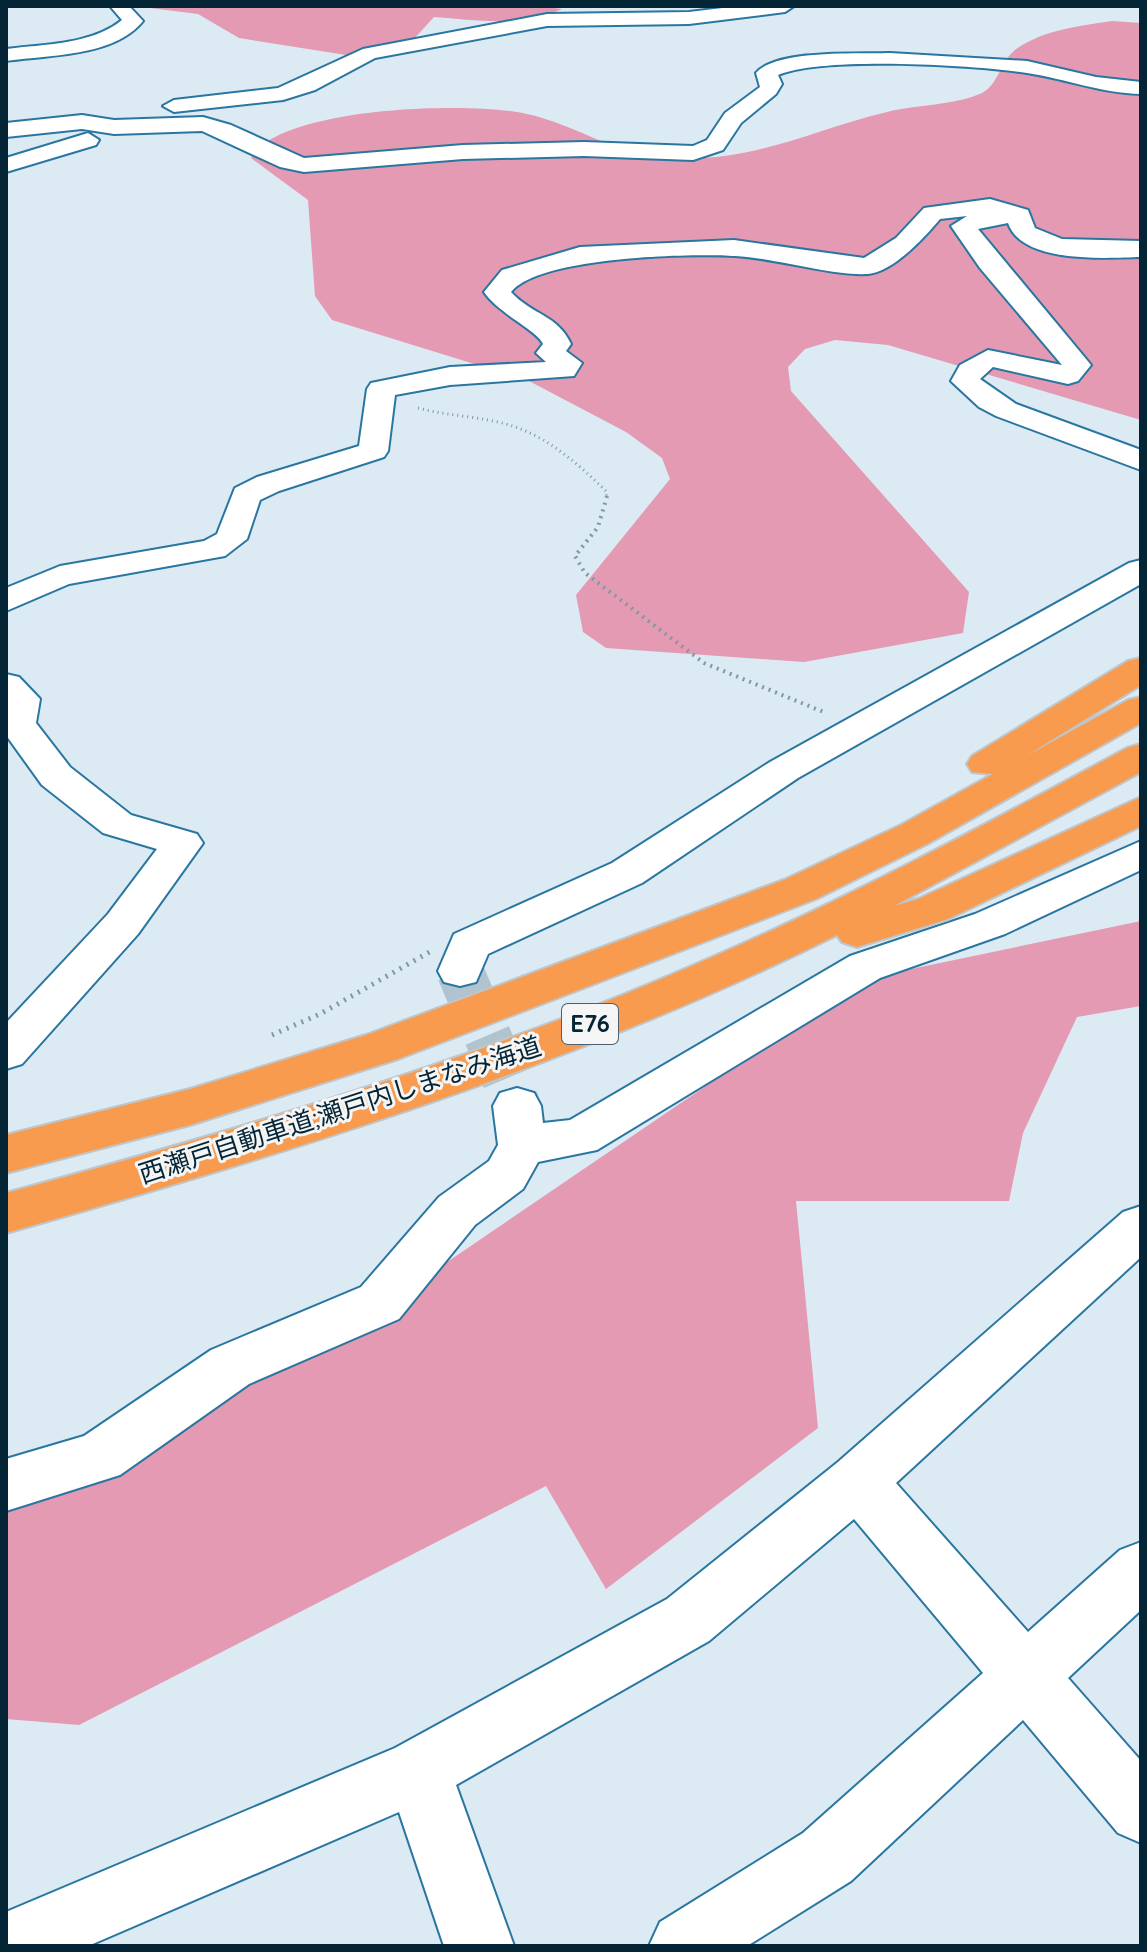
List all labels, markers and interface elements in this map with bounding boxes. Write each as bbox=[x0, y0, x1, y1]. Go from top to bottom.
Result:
road number: E76 bbox=[562, 1004, 618, 1044]
street label: 西瀬戸自動車道;瀬戸内しまなみ海道 bbox=[134, 1029, 545, 1190]

